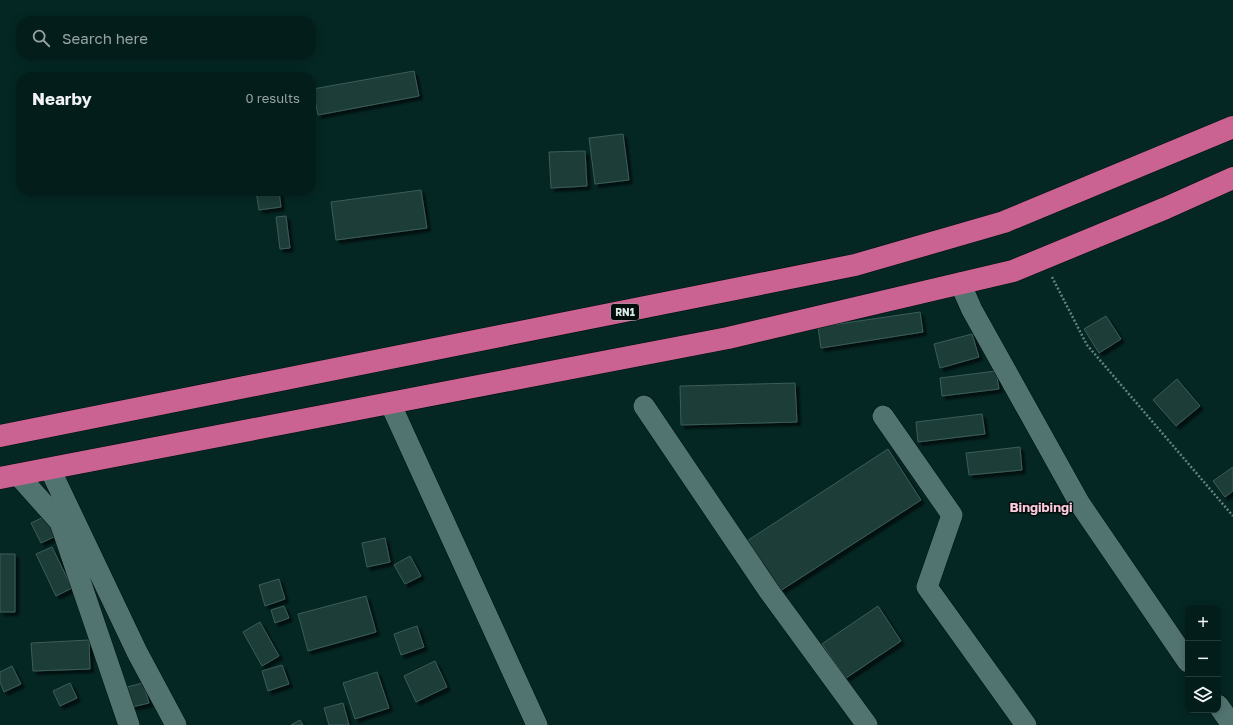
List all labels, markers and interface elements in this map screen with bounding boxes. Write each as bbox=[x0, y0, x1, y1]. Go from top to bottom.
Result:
search box bbox=[16, 16, 316, 60]
icon: search bbox=[30, 27, 52, 49]
text: Search here bbox=[62, 29, 148, 47]
text: Nearby bbox=[32, 88, 92, 109]
text: 0 results bbox=[245, 90, 300, 106]
road number: RN1 bbox=[611, 304, 639, 320]
district label: Bingibingi bbox=[1009, 499, 1073, 515]
map controls bbox=[1185, 605, 1221, 713]
button: + bbox=[1185, 605, 1221, 641]
button: − bbox=[1185, 641, 1221, 677]
button: layers bbox=[1185, 677, 1221, 713]

